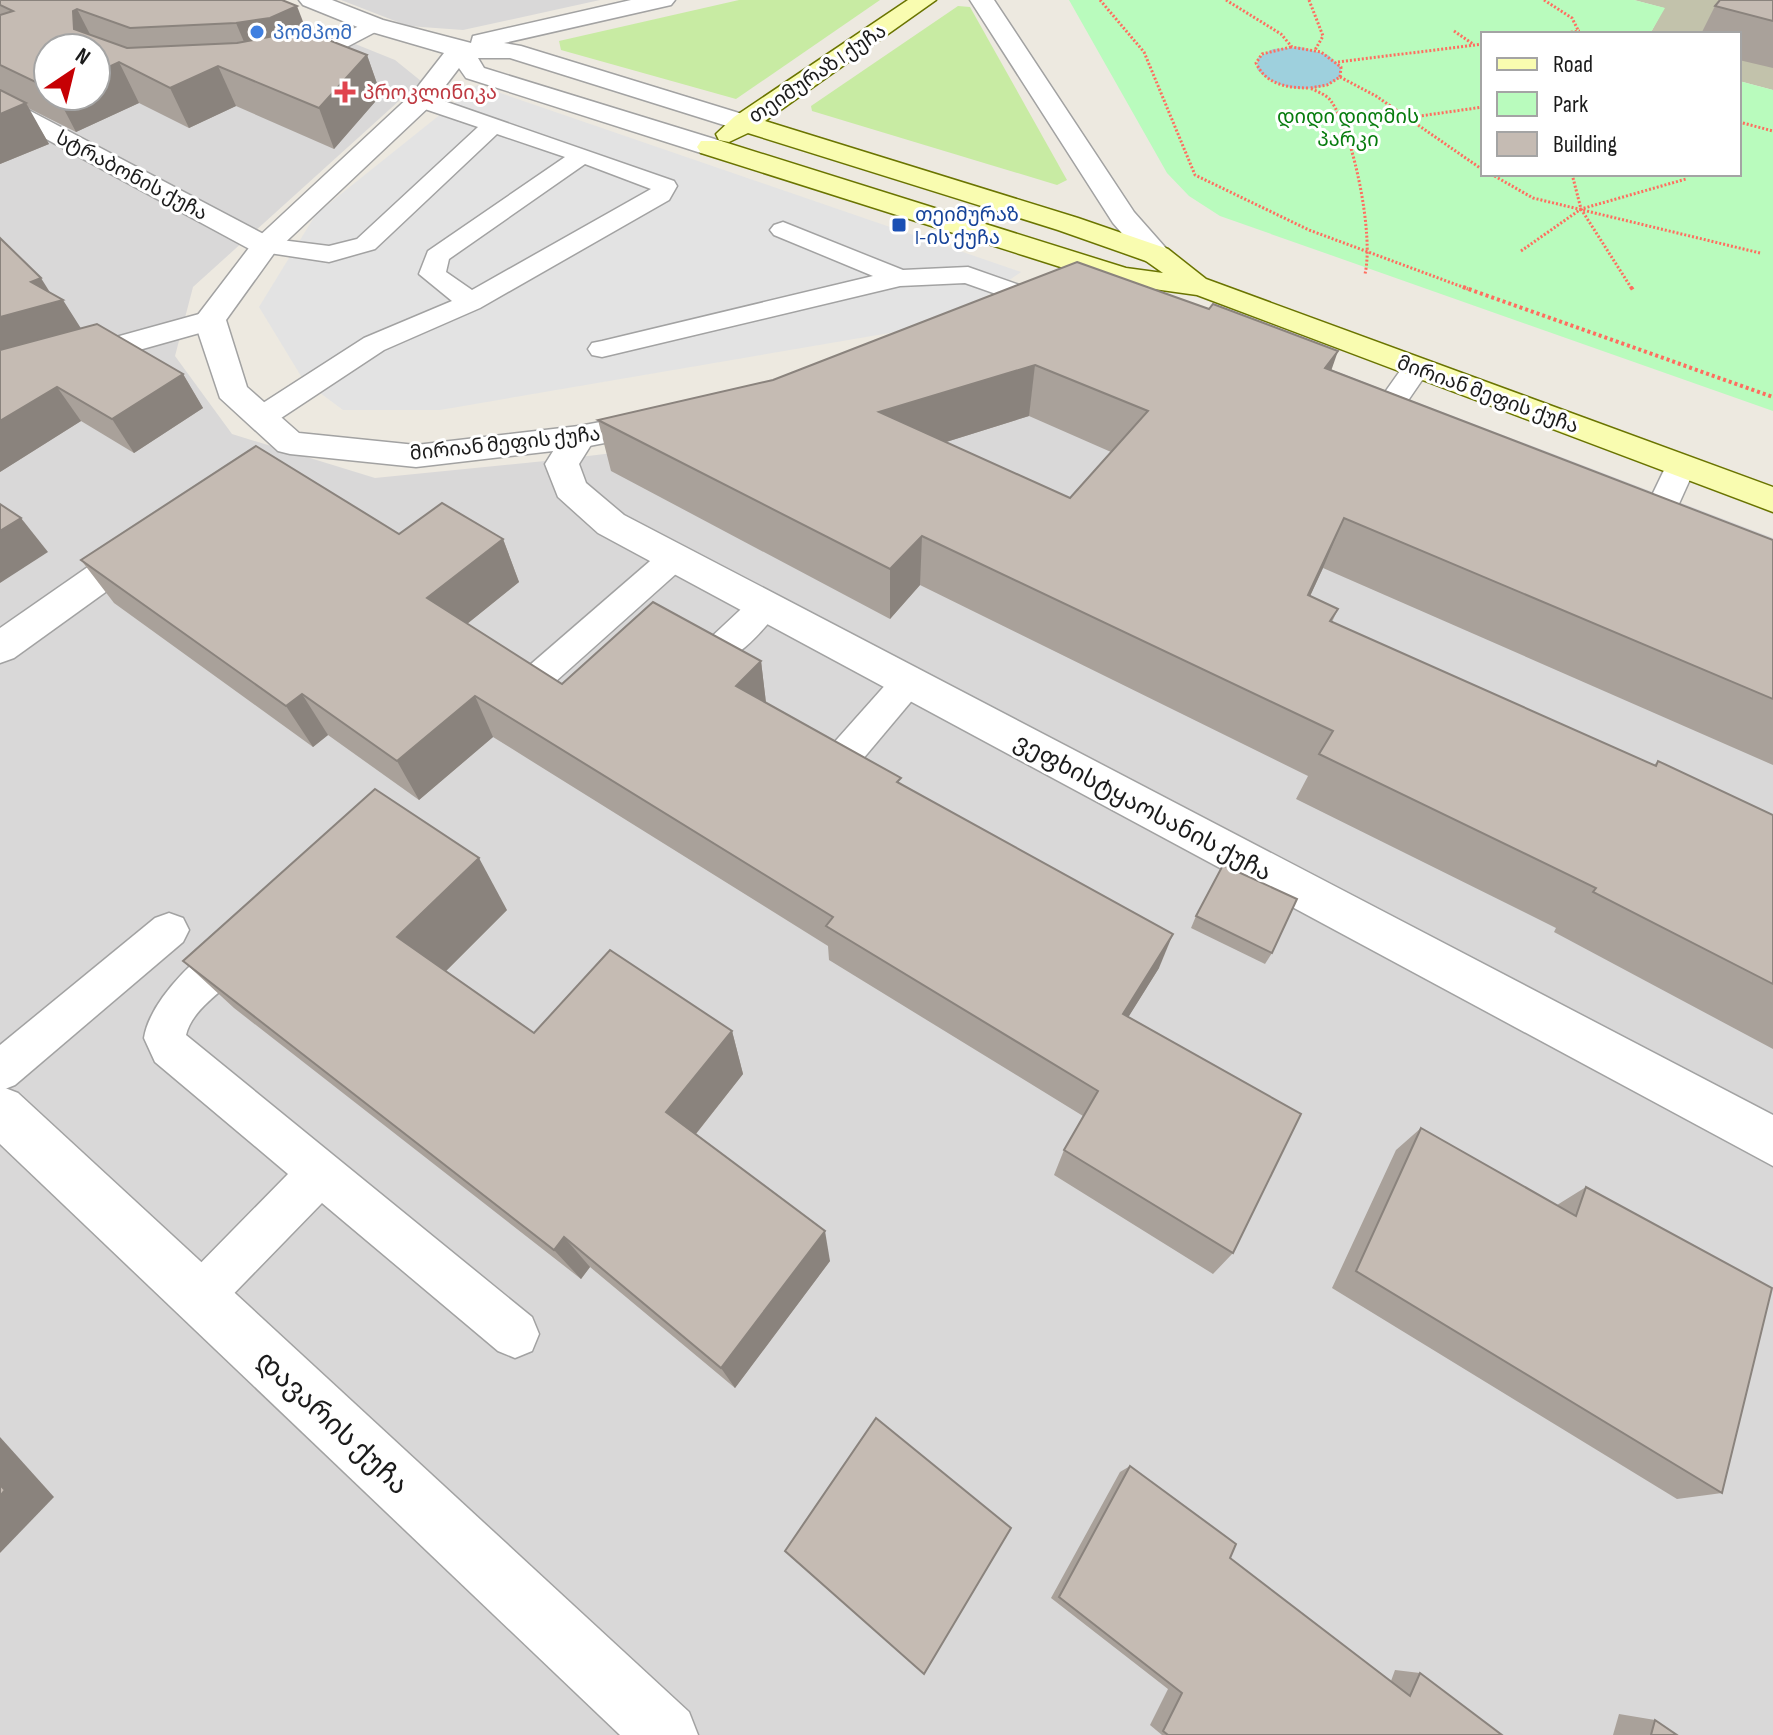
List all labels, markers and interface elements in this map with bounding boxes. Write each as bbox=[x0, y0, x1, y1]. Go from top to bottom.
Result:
street label: თეიმურაზ I ქუჩა bbox=[744, 19, 891, 129]
place label: პომპომ bbox=[273, 21, 352, 45]
marker: პომპომ bbox=[248, 23, 266, 41]
north arrow bbox=[32, 32, 112, 112]
legend bbox=[1481, 32, 1741, 176]
text: N bbox=[70, 42, 95, 71]
text: Road bbox=[1553, 50, 1593, 79]
marker: პროკლინიკა bbox=[334, 81, 356, 103]
place label: პროკლინიკა bbox=[363, 81, 497, 105]
text: Park bbox=[1553, 90, 1588, 119]
park label: დიდი დიღმის პარკი bbox=[1277, 105, 1419, 152]
street label: სტრაბონის ქუჩა bbox=[52, 126, 211, 226]
text: Building bbox=[1553, 130, 1617, 159]
place label: თეიმურაზ I-ის ქუჩა bbox=[915, 203, 1019, 250]
marker: თეიმურაზ I-ის ქუჩა bbox=[890, 216, 908, 234]
street label: მირიან მეფის ქუჩა bbox=[1394, 351, 1582, 439]
street label: მირიან მეფის ქუჩა bbox=[409, 422, 602, 466]
street label: ვეფხისტყაოსანის ქუჩა bbox=[1009, 727, 1276, 888]
street label: დავარის ქუჩა bbox=[249, 1344, 415, 1502]

